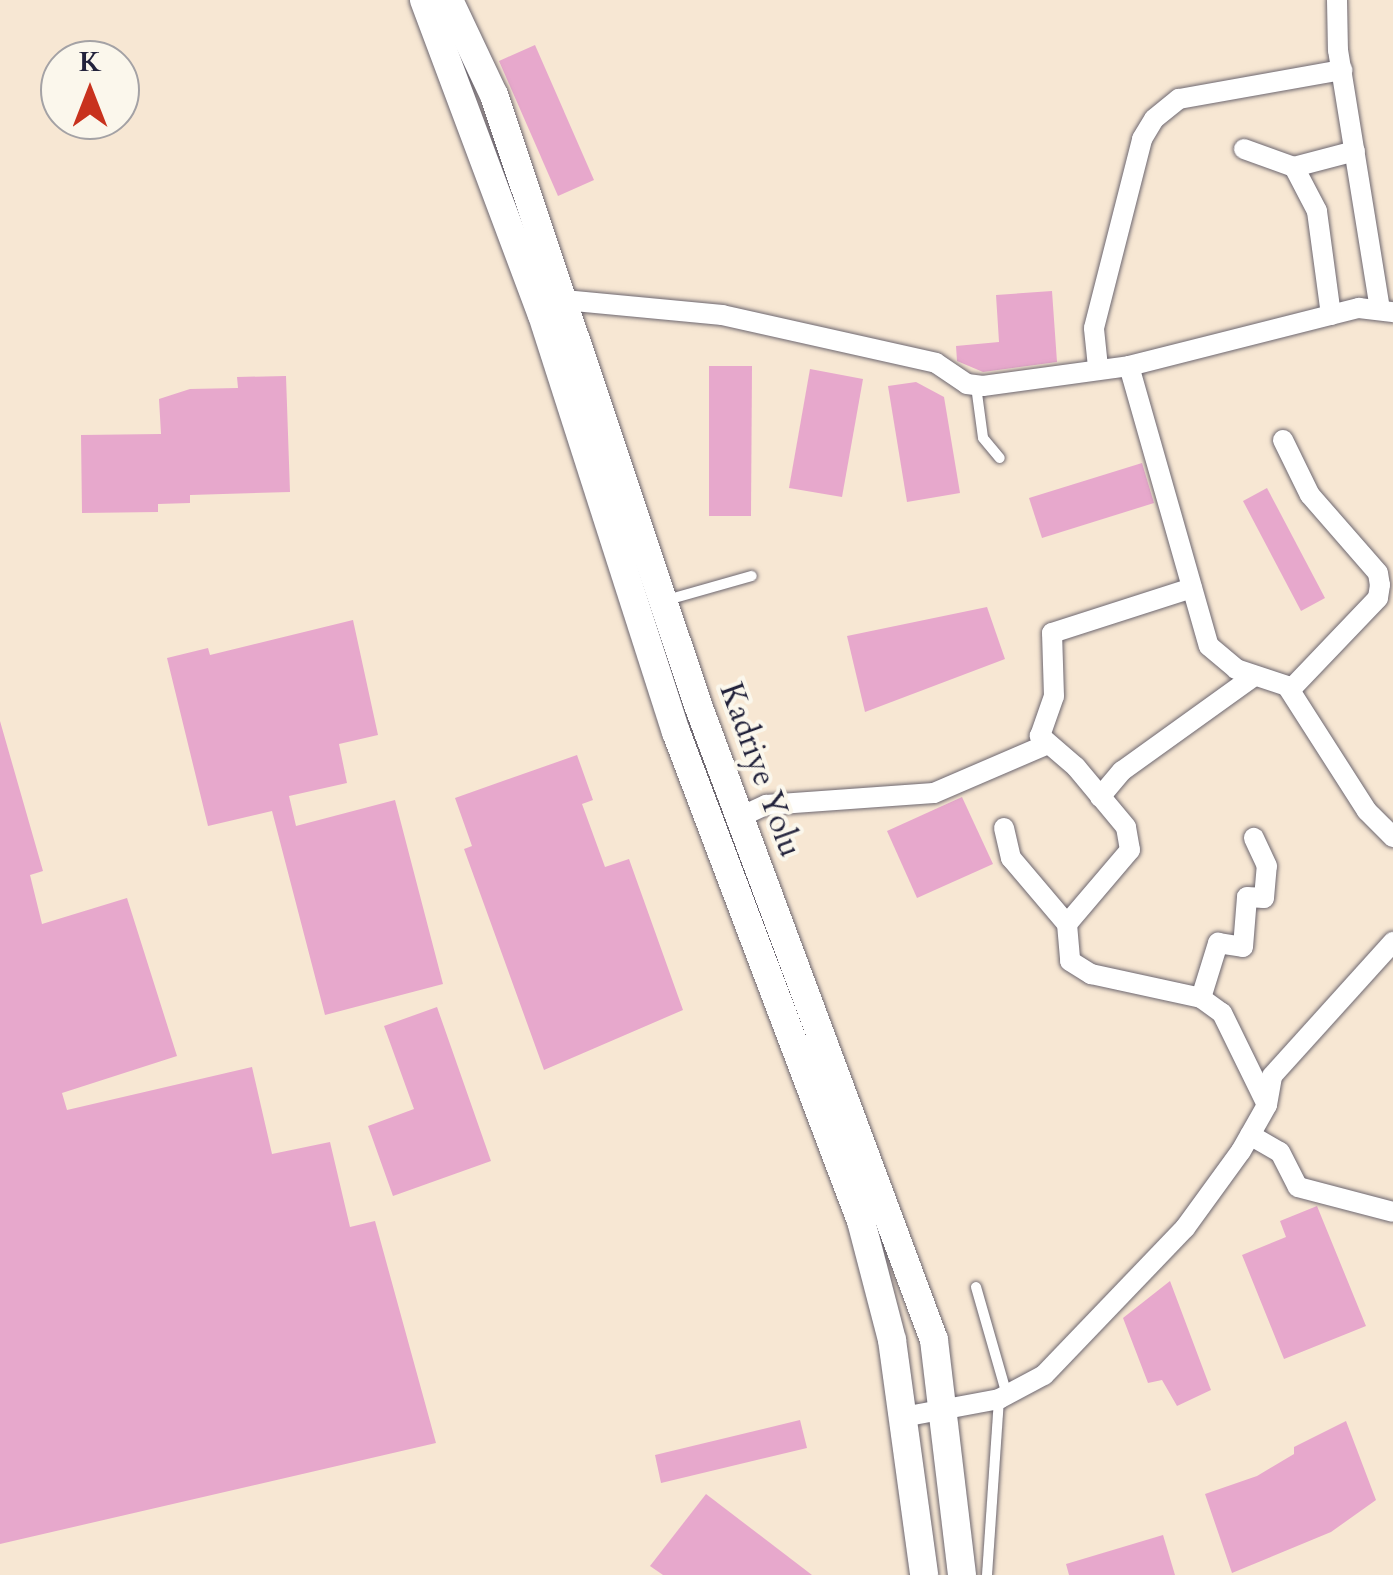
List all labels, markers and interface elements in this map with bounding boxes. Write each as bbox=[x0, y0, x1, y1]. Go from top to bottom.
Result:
north arrow bbox=[40, 40, 140, 140]
text: K bbox=[79, 43, 101, 81]
street label: Kadriye Yolu bbox=[711, 678, 809, 862]

